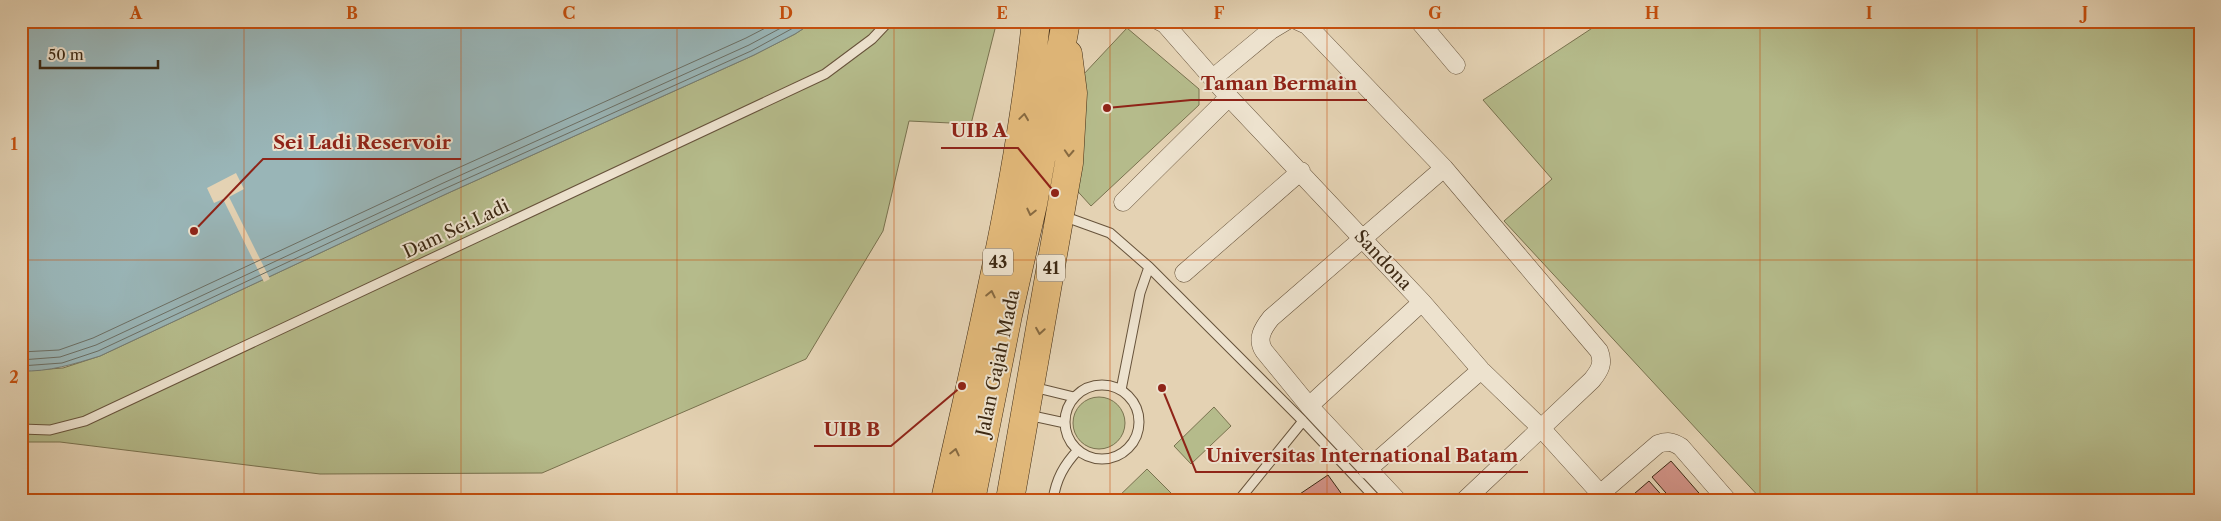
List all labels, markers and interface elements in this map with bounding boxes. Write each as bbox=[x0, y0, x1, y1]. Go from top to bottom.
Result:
text: A bbox=[129, 3, 143, 23]
text: B bbox=[346, 3, 358, 23]
text: C bbox=[563, 3, 575, 23]
text: D bbox=[779, 3, 793, 23]
text: E bbox=[996, 3, 1008, 23]
text: F bbox=[1214, 3, 1225, 23]
text: G bbox=[1428, 3, 1442, 23]
text: H bbox=[1645, 3, 1659, 23]
text: I bbox=[1866, 3, 1873, 23]
text: J bbox=[2079, 3, 2088, 23]
scale bar bbox=[40, 38, 158, 70]
text: 50 m bbox=[48, 45, 84, 64]
callout: Taman Bermain bbox=[1191, 66, 1367, 100]
text: Taman Bermain bbox=[1201, 72, 1357, 95]
one-way arrow bbox=[1019, 112, 1029, 121]
callout: UIB A bbox=[941, 114, 1018, 148]
text: UIB A bbox=[951, 119, 1008, 142]
callout: Sei Ladi Reservoir bbox=[263, 125, 461, 159]
text: Sei Ladi Reservoir bbox=[273, 131, 452, 154]
text: 1 bbox=[10, 134, 18, 154]
one-way arrow bbox=[1064, 150, 1075, 158]
street label: Dam Sei.Ladi bbox=[400, 195, 513, 263]
one-way arrow bbox=[1026, 208, 1037, 217]
street label: Sandona bbox=[1350, 225, 1417, 295]
road number: 43 bbox=[983, 248, 1013, 276]
road number: 41 bbox=[1037, 254, 1065, 282]
street label: Jalan Gajah Mada bbox=[971, 287, 1024, 441]
one-way arrow bbox=[985, 289, 996, 298]
one-way arrow bbox=[1035, 327, 1046, 335]
text: 2 bbox=[9, 367, 19, 387]
callout: UIB B bbox=[814, 412, 891, 446]
text: UIB B bbox=[824, 418, 880, 441]
callout: Universitas International Batam bbox=[1196, 438, 1528, 472]
text: Universitas International Batam bbox=[1206, 444, 1518, 467]
one-way arrow bbox=[950, 448, 960, 457]

